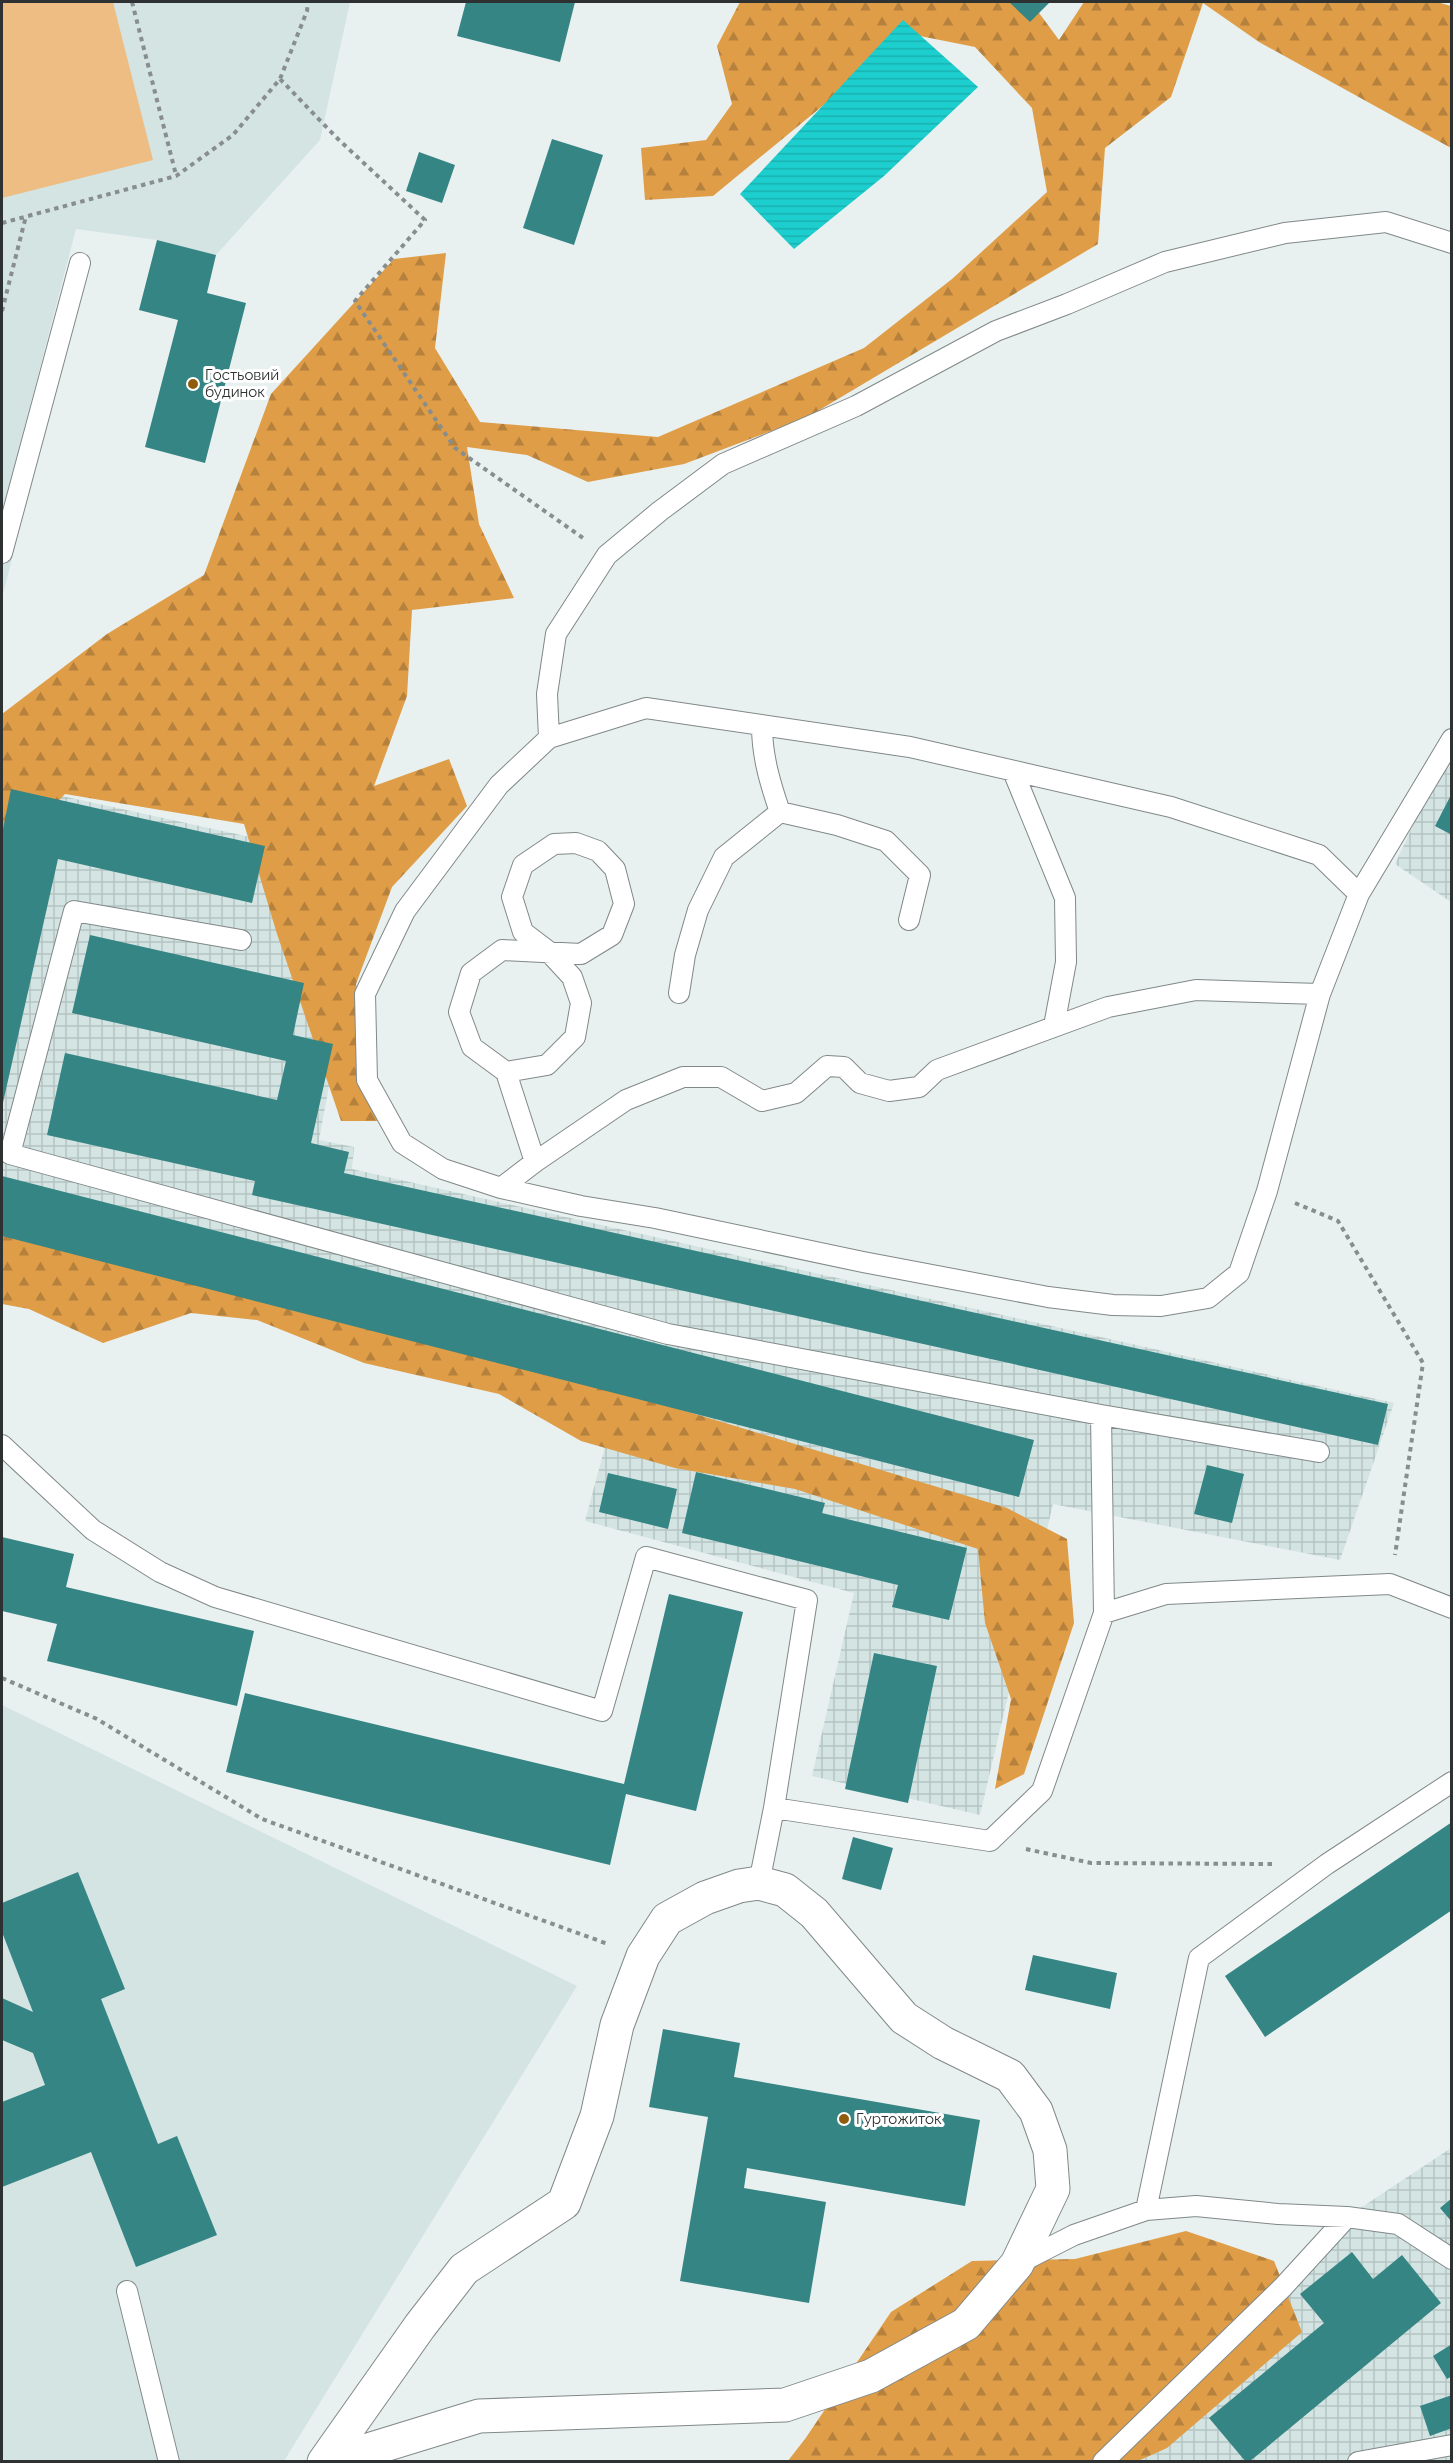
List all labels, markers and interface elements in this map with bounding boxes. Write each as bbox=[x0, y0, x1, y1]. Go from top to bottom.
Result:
place label: Гостьовий будинок bbox=[205, 366, 279, 401]
marker: Гостьовий будинок bbox=[186, 377, 200, 391]
place label: Гуртожиток bbox=[856, 2110, 942, 2128]
marker: Гуртожиток bbox=[837, 2112, 851, 2126]

